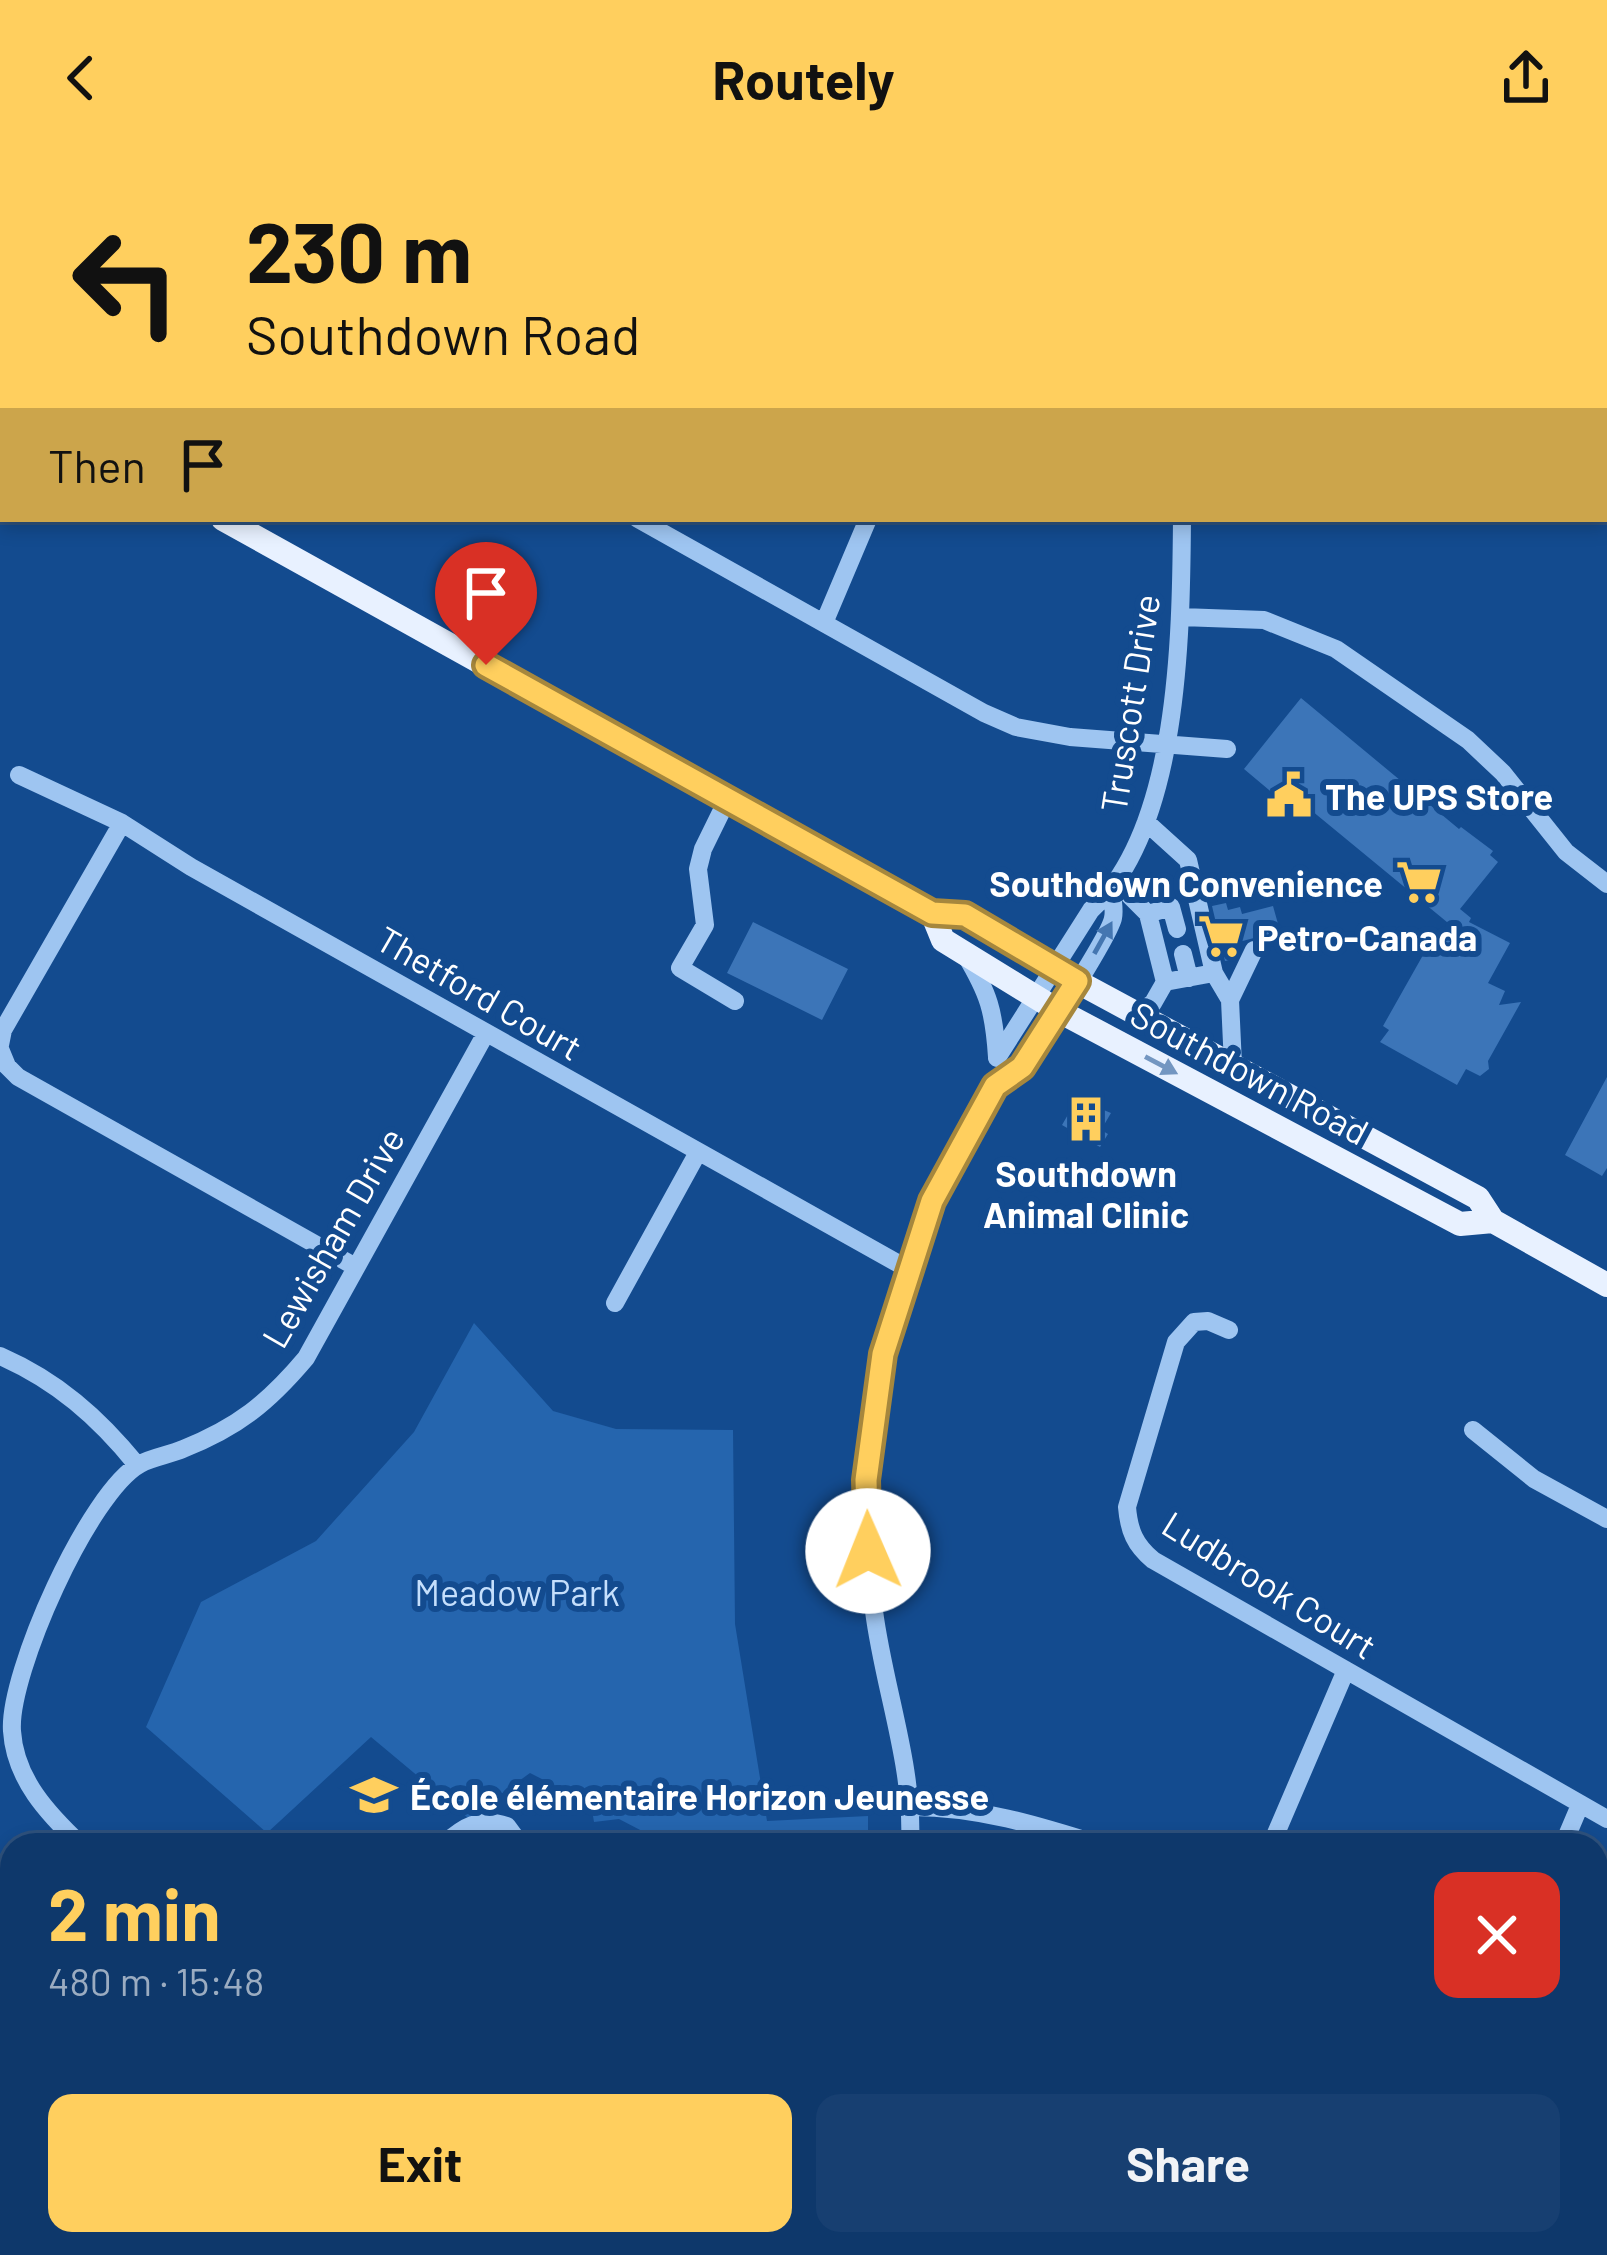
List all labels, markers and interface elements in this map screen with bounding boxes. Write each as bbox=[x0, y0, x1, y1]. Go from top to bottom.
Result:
icon: back bbox=[48, 45, 114, 111]
icon: share bbox=[1493, 45, 1559, 111]
text: Routely bbox=[712, 46, 895, 111]
text: 230 m bbox=[246, 199, 472, 300]
icon: left bbox=[48, 204, 204, 360]
text: Southdown Road bbox=[246, 301, 640, 366]
icon: arrive bbox=[170, 432, 236, 498]
text: Then bbox=[48, 438, 146, 492]
pin bbox=[435, 542, 537, 665]
icon: arrive bbox=[453, 560, 519, 626]
street label: Truscott Drive bbox=[1091, 591, 1167, 815]
public building icon: The UPS Store bbox=[1264, 770, 1314, 820]
place label: The UPS Store bbox=[1325, 774, 1553, 817]
supermarket icon: Southdown Convenience bbox=[1394, 857, 1444, 907]
place label: Southdown Convenience bbox=[989, 861, 1383, 904]
supermarket icon: Petro-Canada bbox=[1196, 911, 1246, 961]
place label: Petro-Canada bbox=[1257, 915, 1477, 958]
street label: Thetford Court bbox=[370, 916, 590, 1068]
one-way arrow bbox=[1091, 921, 1112, 954]
street label: Southdown Road bbox=[1124, 991, 1376, 1153]
one-way arrow bbox=[1143, 1054, 1178, 1075]
building icon: Southdown Animal Clinic bbox=[1061, 1094, 1111, 1144]
street label: Lewisham Drive bbox=[252, 1119, 412, 1355]
place label: Southdown Animal Clinic bbox=[983, 1151, 1189, 1235]
position arrow bbox=[805, 1488, 931, 1614]
street label: Ludbrook Court bbox=[1155, 1501, 1385, 1667]
park label: Meadow Park bbox=[414, 1570, 620, 1613]
school or university icon: École élémentaire Horizon Jeunesse bbox=[349, 1770, 399, 1820]
place label: École élémentaire Horizon Jeunesse bbox=[410, 1774, 989, 1817]
text: 2 min bbox=[48, 1869, 221, 1955]
button: close bbox=[1434, 1872, 1560, 1998]
text: 480 m · 15:48 bbox=[48, 1957, 264, 2004]
button: Exit bbox=[48, 2094, 792, 2232]
button: Share bbox=[816, 2094, 1560, 2232]

